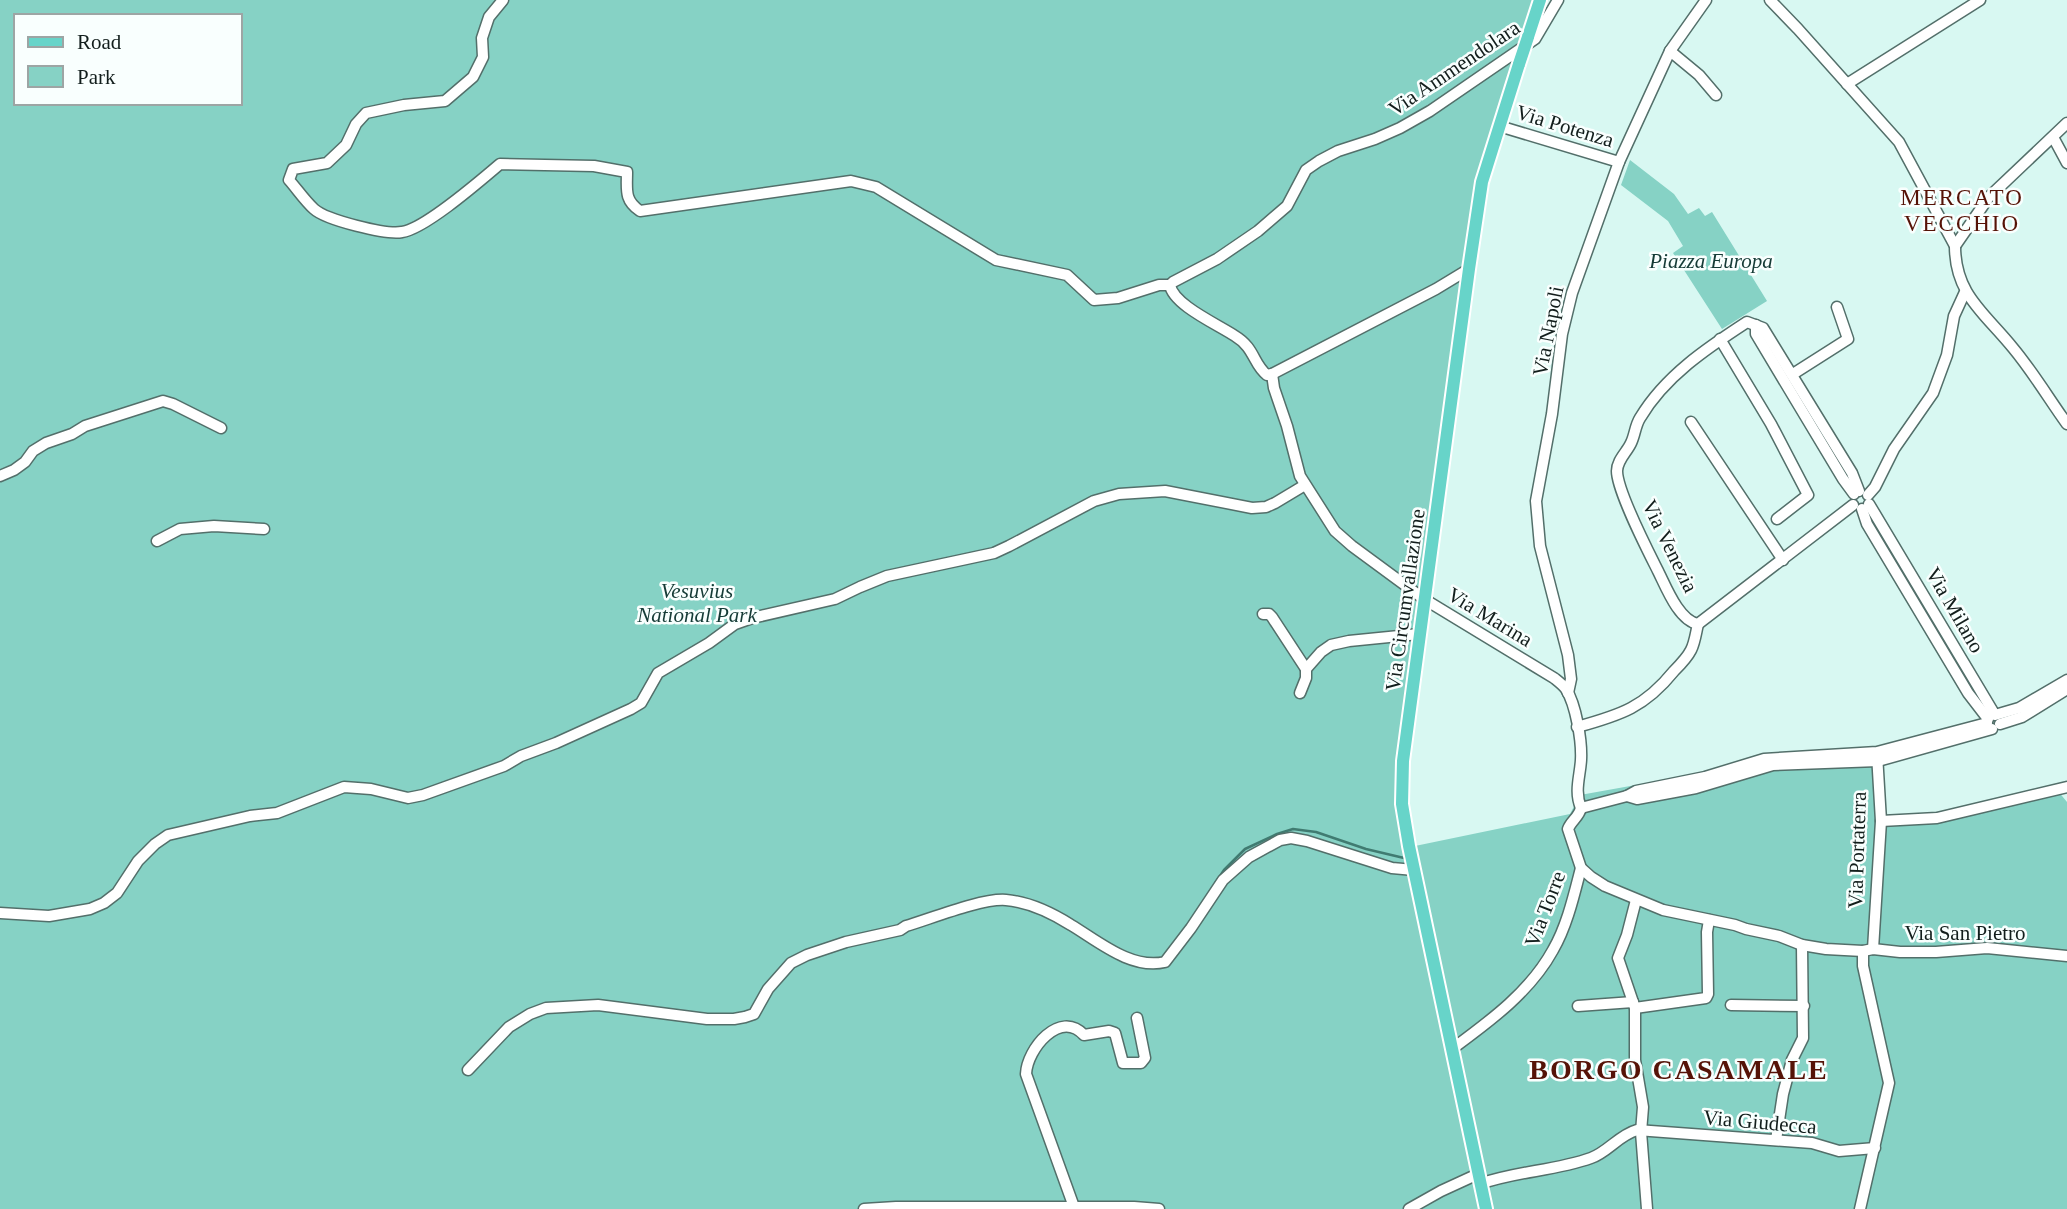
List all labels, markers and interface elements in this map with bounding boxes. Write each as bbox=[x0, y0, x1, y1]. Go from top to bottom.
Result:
legend bbox=[14, 14, 242, 105]
street label: Via Ammendolara bbox=[1384, 15, 1525, 121]
text: Road bbox=[77, 30, 122, 54]
text: Park bbox=[77, 65, 116, 89]
street label: Via Potenza bbox=[1513, 100, 1617, 152]
district label: MERCATO VECCHIO bbox=[1900, 185, 2024, 236]
park label: Piazza Europa bbox=[1648, 249, 1773, 273]
street label: Via Napoli bbox=[1527, 284, 1569, 378]
street label: Via Venezia bbox=[1637, 496, 1703, 597]
street label: Via Circumvallazione bbox=[1380, 507, 1430, 693]
street label: Via Milano bbox=[1921, 563, 1989, 657]
park label: Vesuvius National Park bbox=[636, 579, 757, 627]
street label: Via Marina bbox=[1443, 582, 1537, 652]
street label: Via Portaterra bbox=[1843, 790, 1871, 909]
street label: Via Torre bbox=[1520, 868, 1570, 950]
street label: Via San Pietro bbox=[1904, 921, 2026, 945]
district label: BORGO CASAMALE bbox=[1529, 1054, 1829, 1085]
street label: Via Giudecca bbox=[1702, 1105, 1818, 1139]

